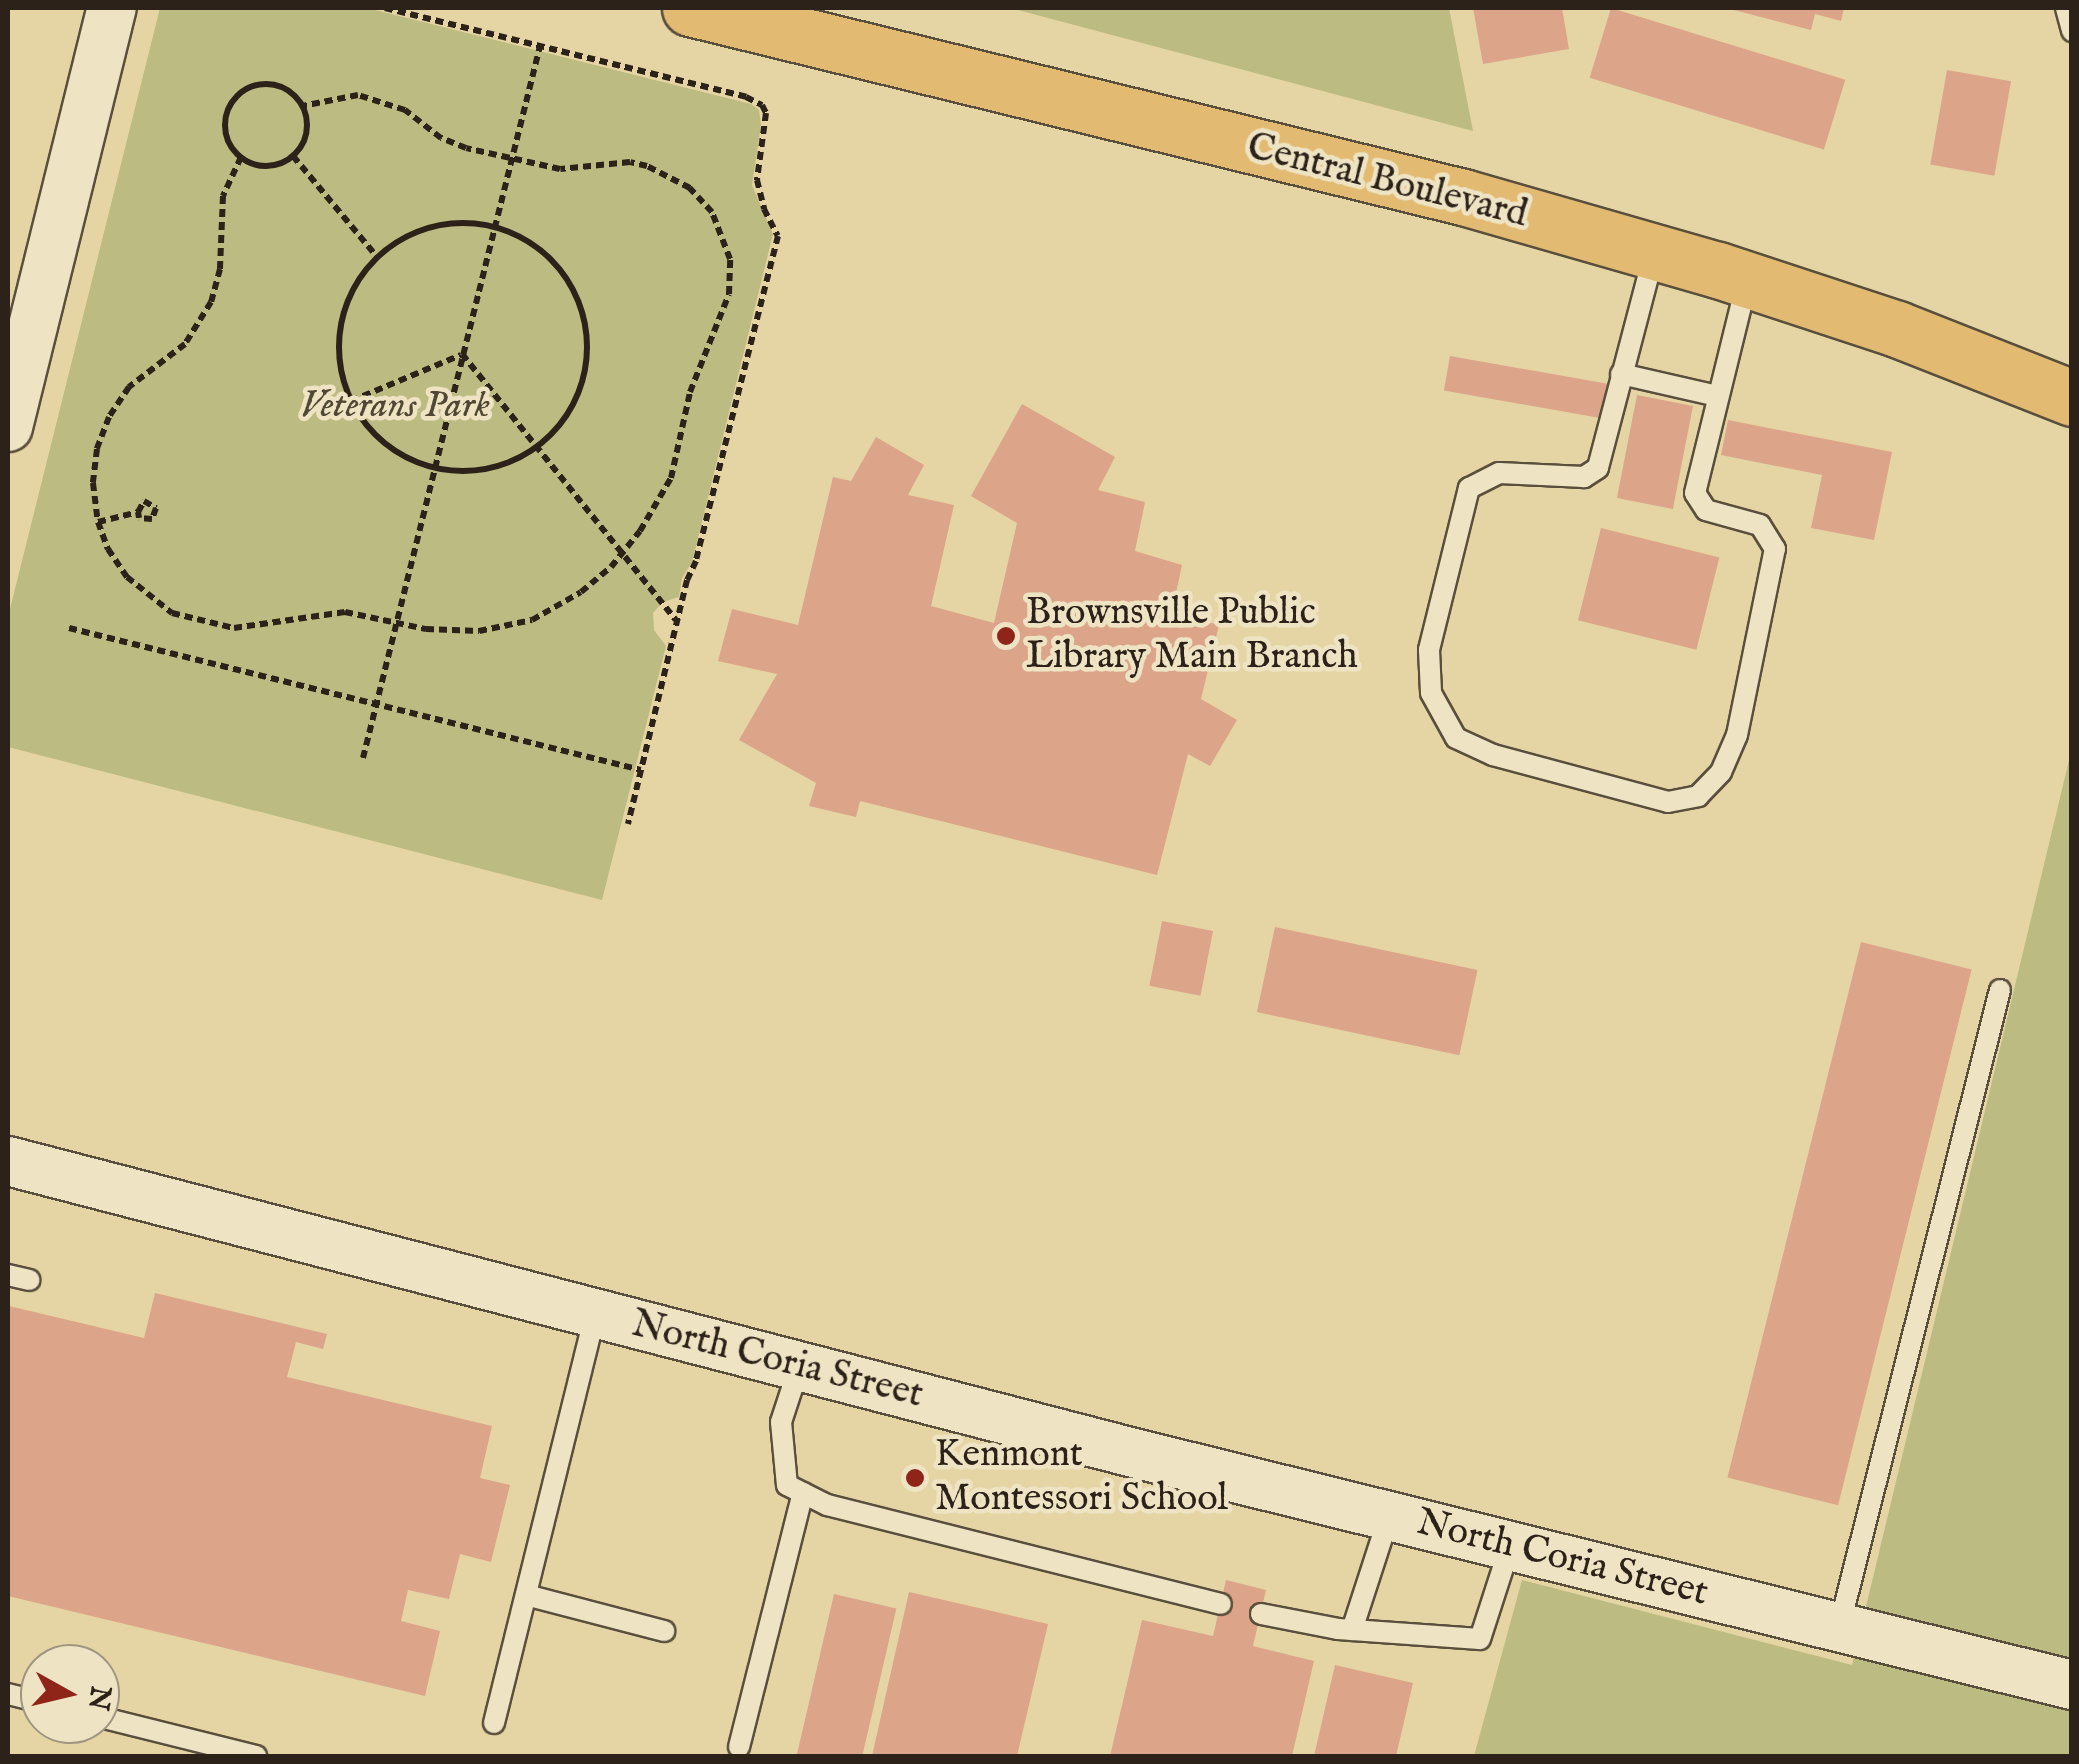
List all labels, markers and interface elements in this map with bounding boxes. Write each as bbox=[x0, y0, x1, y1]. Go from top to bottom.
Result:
street label: Central Boulevard bbox=[1242, 125, 1532, 239]
park label: Veterans Park bbox=[300, 384, 490, 430]
place label: Brownsville Public Library Main Branch bbox=[1026, 591, 1358, 680]
marker: Brownsville Public Library Main Branch bbox=[995, 625, 1017, 647]
street label: North Coria Street bbox=[627, 1303, 927, 1419]
place label: Kenmont Montessori School bbox=[935, 1433, 1228, 1522]
marker: Kenmont Montessori School bbox=[904, 1467, 926, 1489]
street label: North Coria Street bbox=[1412, 1501, 1712, 1617]
north arrow bbox=[20, 1644, 120, 1744]
text: N bbox=[79, 1684, 117, 1712]

